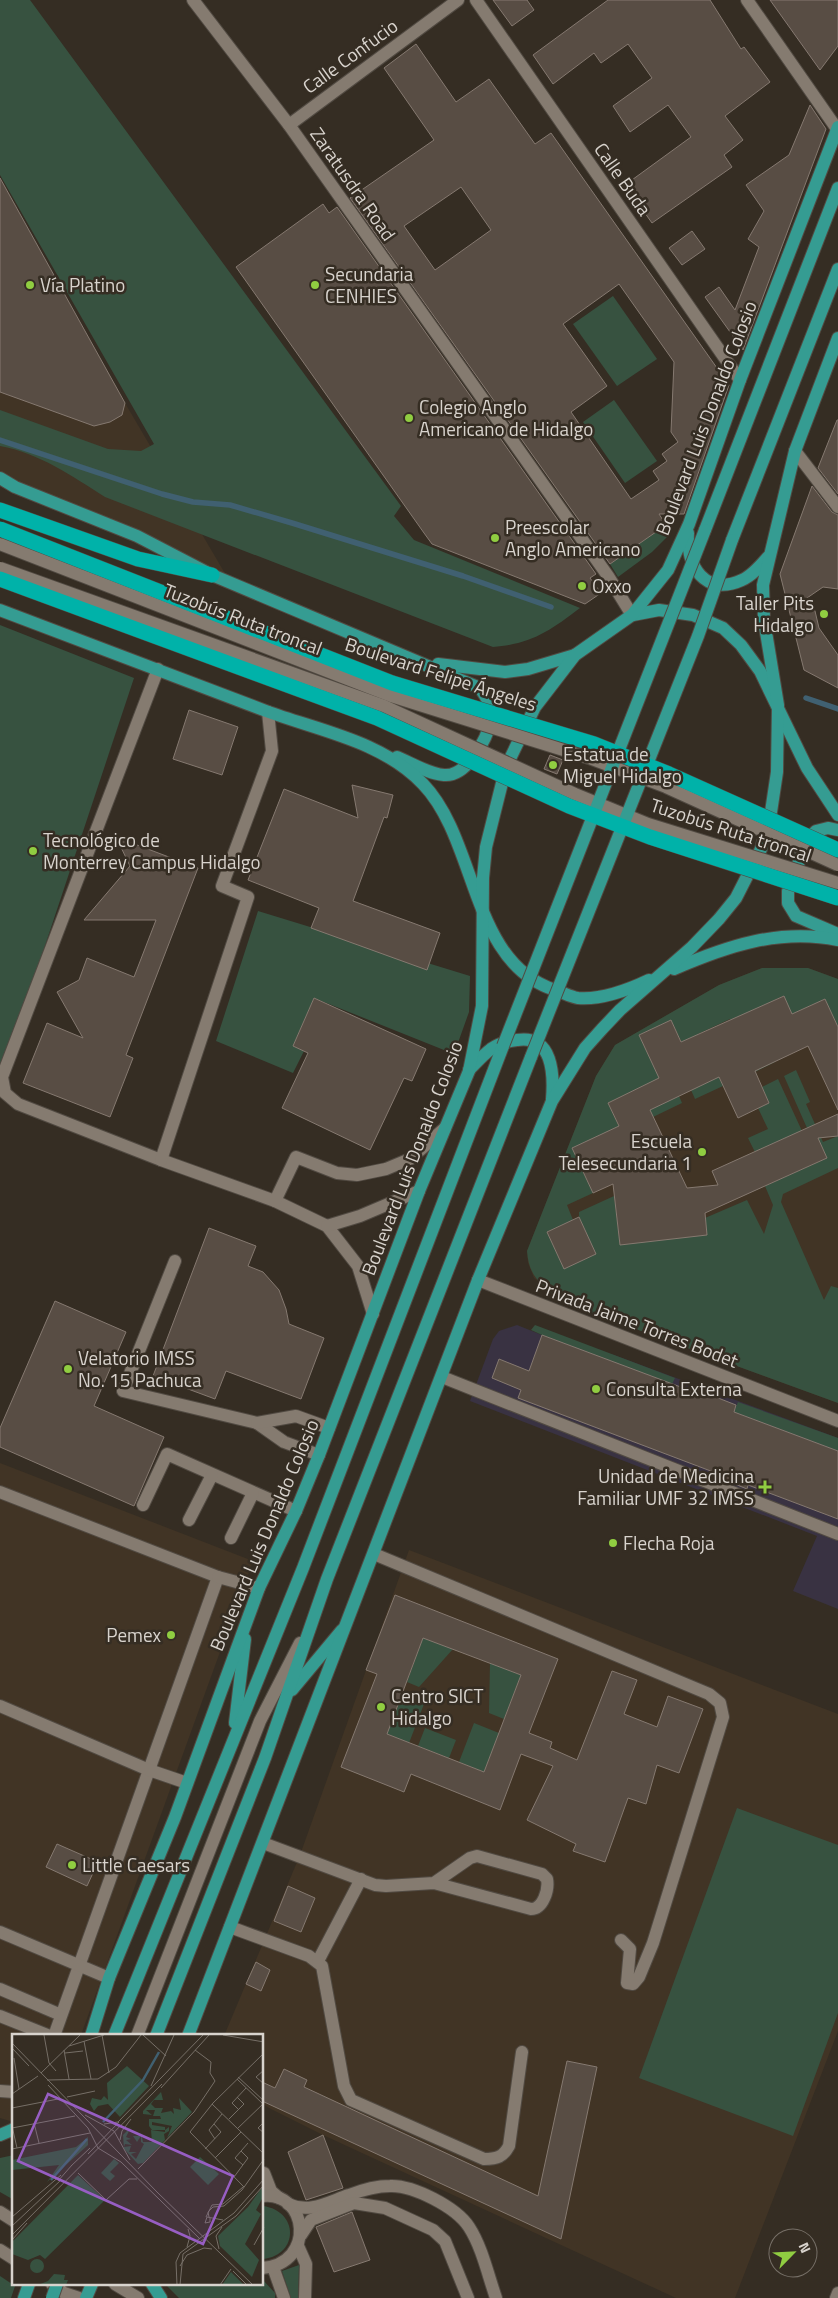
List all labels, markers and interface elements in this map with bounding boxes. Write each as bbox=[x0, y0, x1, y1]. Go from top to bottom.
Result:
street label: Calle Confucio bbox=[296, 11, 403, 100]
street label: Zaratusdra Road bbox=[303, 121, 403, 246]
street label: Calle Buda bbox=[588, 136, 660, 222]
place label: Secundaria CENHIES bbox=[325, 259, 414, 310]
place label: Vía Platino bbox=[40, 270, 125, 299]
marker: Vía Platino bbox=[24, 279, 36, 291]
marker: Secundaria CENHIES bbox=[309, 279, 321, 291]
street label: Boulevard Luis Donaldo Colosio bbox=[647, 296, 764, 539]
place label: Colegio Anglo Americano de Hidalgo bbox=[419, 392, 593, 443]
marker: Colegio Anglo Americano de Hidalgo bbox=[403, 412, 415, 424]
place label: Preescolar Anglo Americano bbox=[505, 512, 640, 563]
marker: Preescolar Anglo Americano bbox=[489, 532, 501, 544]
place label: Oxxo bbox=[592, 571, 632, 600]
street label: Tuzobús Ruta troncal bbox=[160, 575, 327, 662]
marker: Oxxo bbox=[576, 580, 588, 592]
place label: Taller Pits Hidalgo bbox=[736, 588, 814, 639]
marker: Taller Pits Hidalgo bbox=[818, 608, 830, 620]
street label: Boulevard Felipe Ángeles bbox=[342, 629, 541, 718]
place label: Estatua de Miguel Hidalgo bbox=[563, 739, 682, 790]
marker: Estatua de Miguel Hidalgo bbox=[547, 759, 559, 771]
street label: Tuzobús Ruta troncal bbox=[647, 790, 815, 869]
place label: Tecnológico de Monterrey Campus Hidalgo bbox=[43, 825, 261, 876]
marker: Tecnológico de Monterrey Campus Hidalgo bbox=[27, 845, 39, 857]
street label: Boulevard Luis Donaldo Colosio bbox=[353, 1036, 470, 1279]
place label: Escuela Telesecundaria 1 bbox=[559, 1126, 692, 1177]
marker: Escuela Telesecundaria 1 bbox=[696, 1146, 708, 1158]
street label: Privada Jaime Torres Bodet bbox=[532, 1270, 743, 1375]
place label: Velatorio IMSS No. 15 Pachuca bbox=[78, 1343, 202, 1394]
marker: Velatorio IMSS No. 15 Pachuca bbox=[62, 1363, 74, 1375]
place label: Consulta Externa bbox=[606, 1374, 742, 1403]
marker: Consulta Externa bbox=[590, 1383, 602, 1395]
street label: Boulevard Luis Donaldo Colosio bbox=[201, 1414, 326, 1655]
place label: Unidad de Medicina Familiar UMF 32 IMSS bbox=[577, 1461, 754, 1512]
marker: Unidad de Medicina Familiar UMF 32 IMSS bbox=[758, 1480, 772, 1494]
place label: Flecha Roja bbox=[623, 1528, 715, 1557]
marker: Flecha Roja bbox=[607, 1537, 619, 1549]
place label: Pemex bbox=[106, 1620, 161, 1649]
marker: Pemex bbox=[165, 1629, 177, 1641]
place label: Centro SICT Hidalgo bbox=[391, 1681, 483, 1732]
marker: Centro SICT Hidalgo bbox=[375, 1701, 387, 1713]
place label: Little Caesars bbox=[82, 1850, 190, 1879]
marker: Little Caesars bbox=[66, 1859, 78, 1871]
inset map bbox=[12, 2034, 264, 2286]
north arrow bbox=[768, 2228, 818, 2278]
text: N bbox=[794, 2239, 817, 2256]

